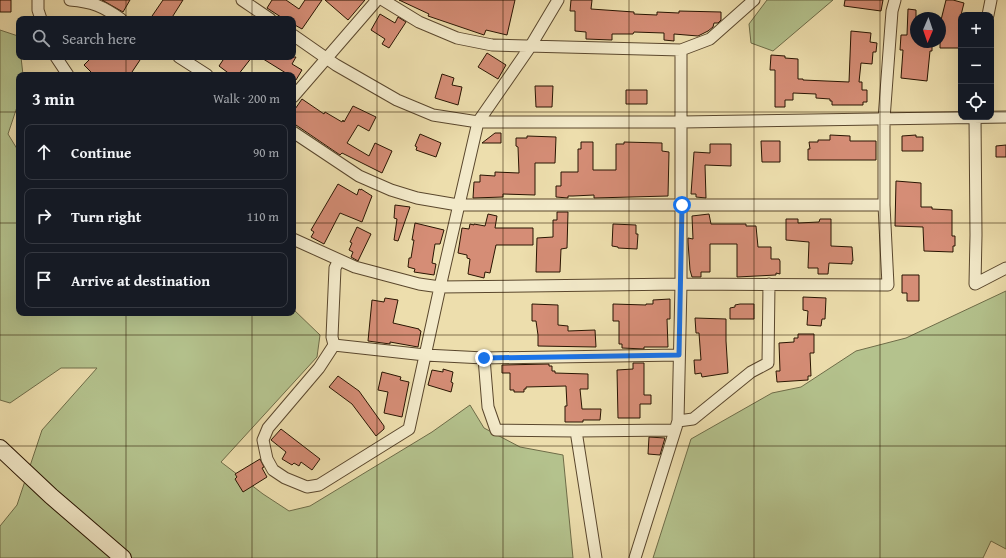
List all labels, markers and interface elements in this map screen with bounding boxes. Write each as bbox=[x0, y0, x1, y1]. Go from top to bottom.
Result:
north arrow bbox=[910, 12, 946, 48]
map controls bbox=[958, 12, 994, 120]
button: + bbox=[958, 12, 994, 48]
search box bbox=[16, 16, 296, 60]
icon: search bbox=[30, 27, 52, 49]
text: Search here bbox=[62, 28, 136, 49]
button: − bbox=[958, 48, 994, 84]
button: locate bbox=[958, 84, 994, 120]
text: 3 min bbox=[32, 86, 74, 111]
text: Walk · 200 m bbox=[213, 89, 280, 108]
icon: ahead bbox=[33, 141, 55, 163]
text: Continue bbox=[71, 142, 132, 163]
text: 90 m bbox=[253, 143, 279, 162]
route start bbox=[673, 196, 691, 214]
icon: right bbox=[33, 205, 55, 227]
text: Turn right bbox=[71, 206, 142, 227]
text: 110 m bbox=[247, 207, 279, 226]
icon: arrive bbox=[33, 269, 55, 291]
text: Arrive at destination bbox=[71, 270, 210, 291]
route end bbox=[475, 349, 493, 367]

